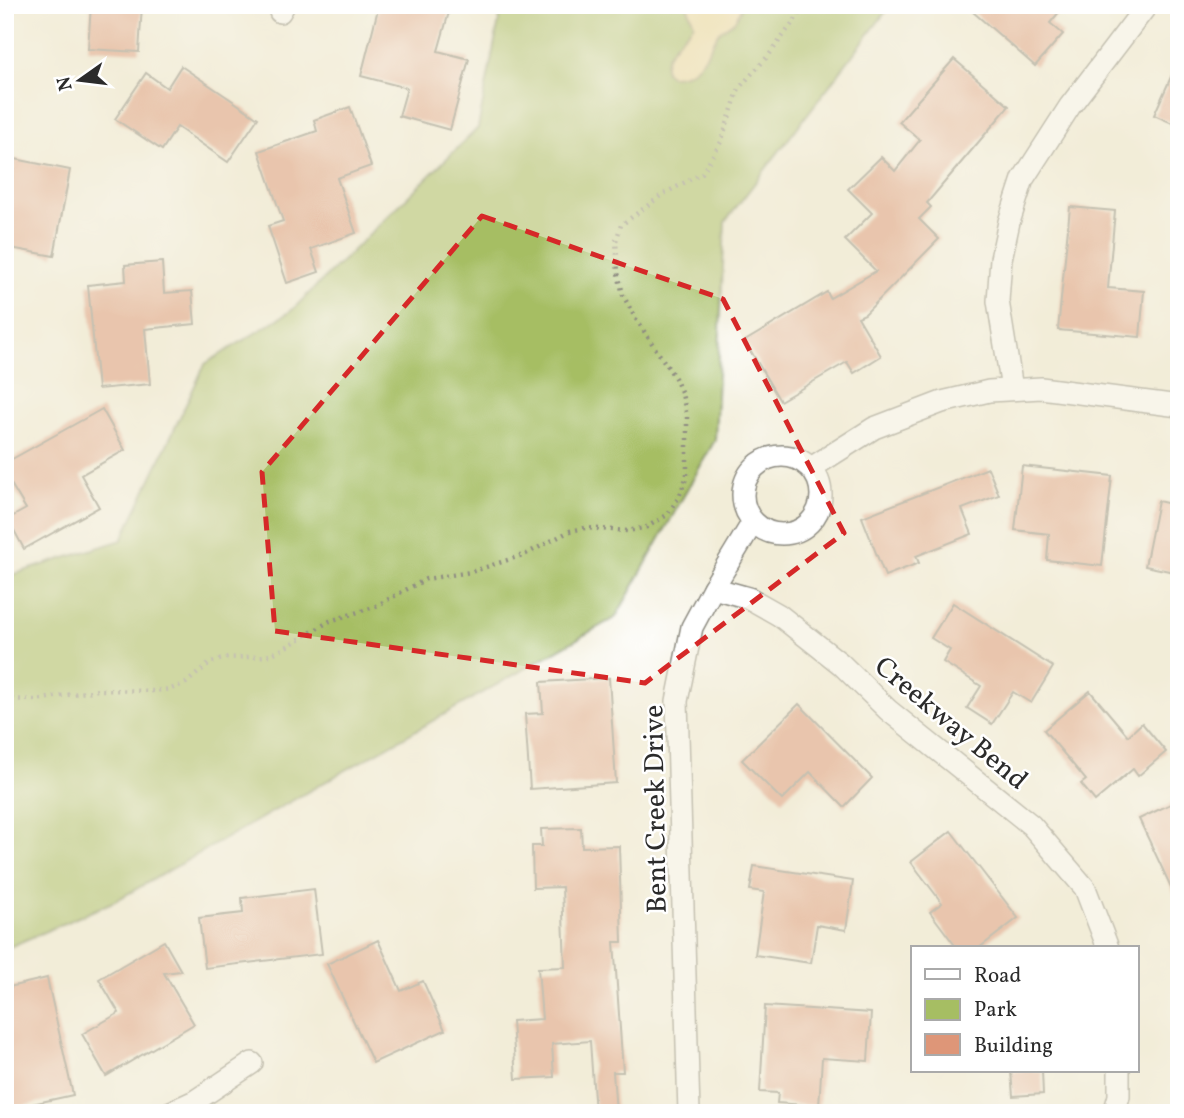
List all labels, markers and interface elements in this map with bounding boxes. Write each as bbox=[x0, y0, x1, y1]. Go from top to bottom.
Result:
north arrow bbox=[46, 46, 116, 116]
text: N bbox=[51, 74, 80, 93]
street label: Creekway Bend bbox=[865, 648, 1036, 800]
street label: Bent Creek Drive bbox=[635, 704, 678, 914]
legend bbox=[911, 946, 1138, 1072]
text: Road bbox=[974, 962, 1021, 991]
text: Park bbox=[974, 996, 1017, 1025]
text: Building bbox=[974, 1032, 1053, 1061]

